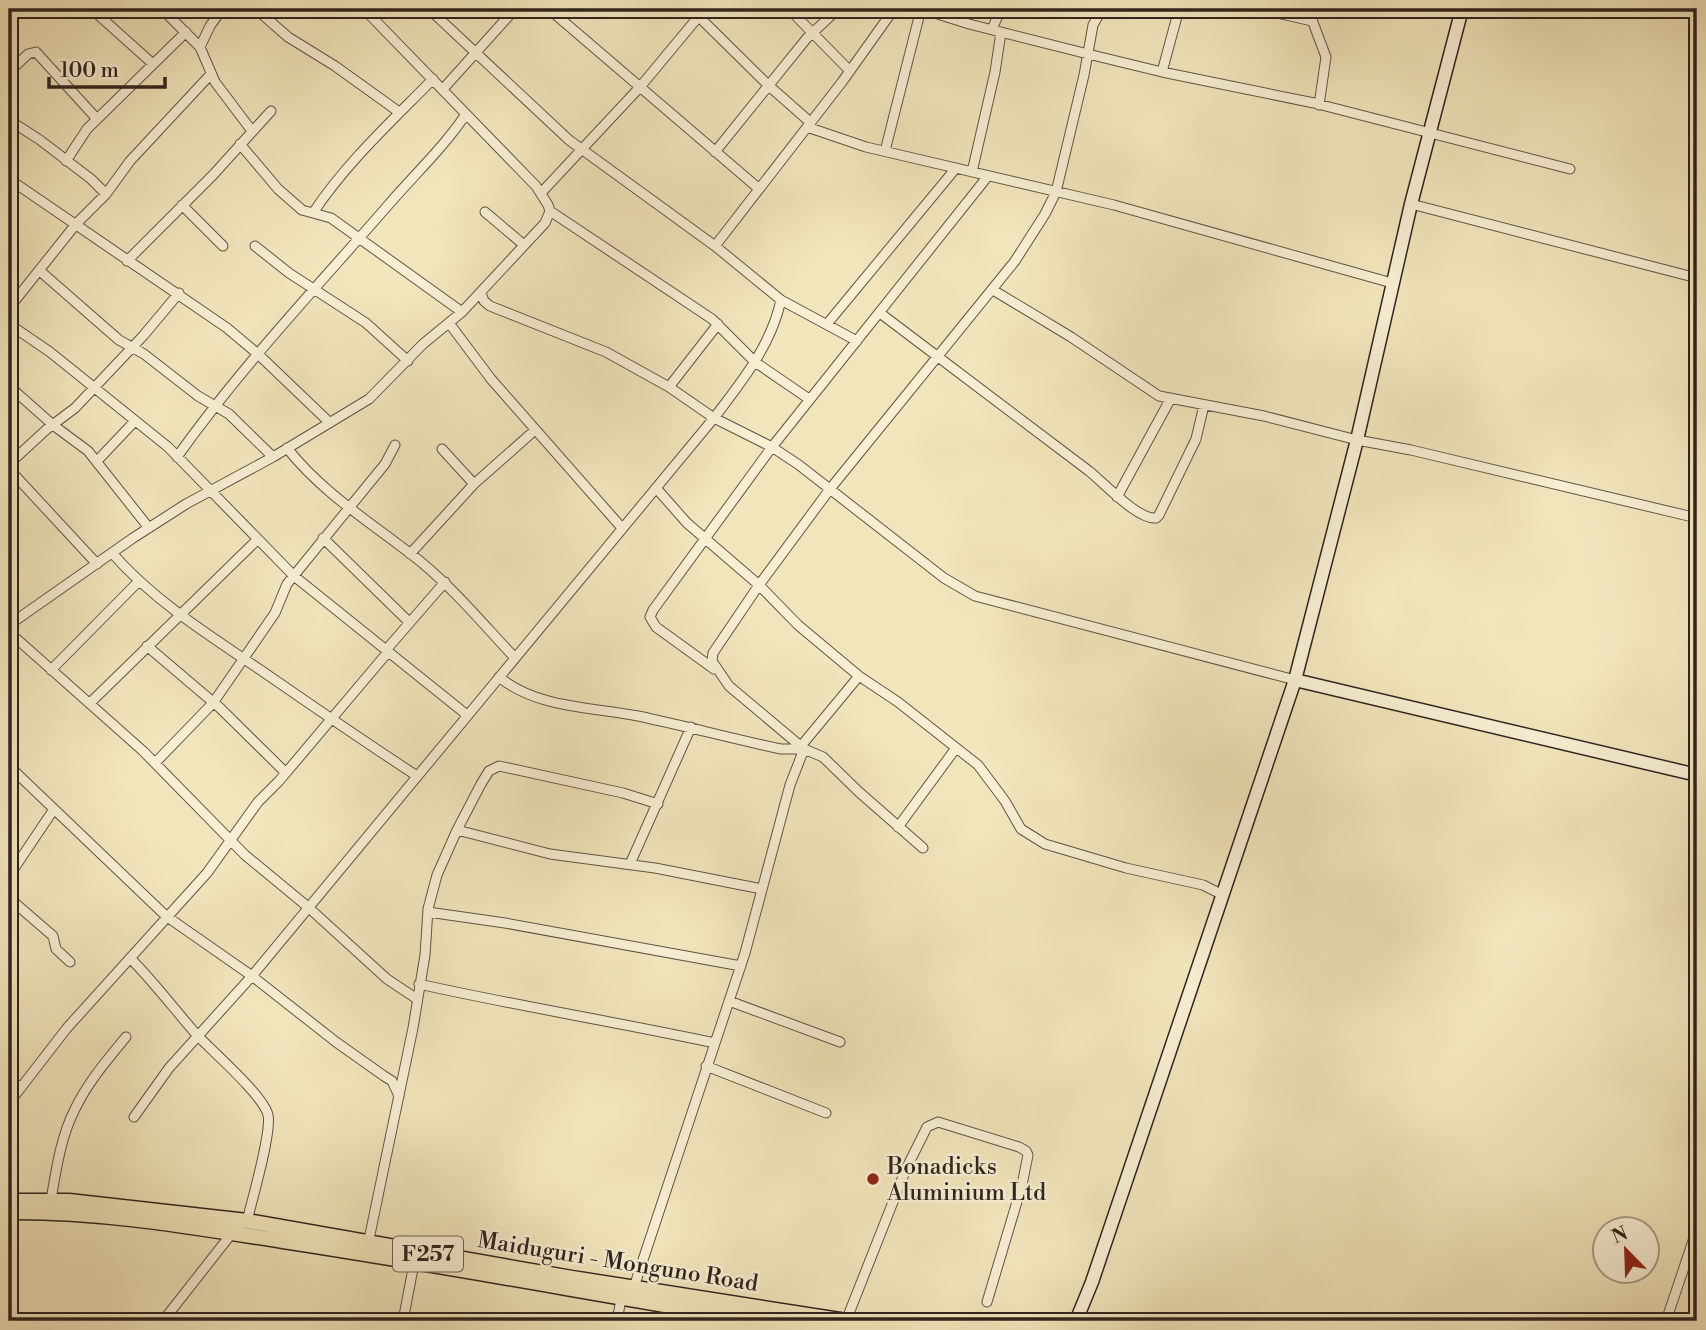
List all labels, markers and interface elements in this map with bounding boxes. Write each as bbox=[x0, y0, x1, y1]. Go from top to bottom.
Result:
scale bar bbox=[49, 46, 164, 90]
text: 100 m bbox=[60, 58, 119, 84]
place label: Bonadicks Aluminium Ltd bbox=[886, 1153, 1046, 1207]
marker: Bonadicks Aluminium Ltd bbox=[865, 1171, 881, 1187]
north arrow bbox=[1590, 1214, 1660, 1284]
text: N bbox=[1608, 1221, 1631, 1249]
street label: Maiduguri - Monguno Road bbox=[475, 1226, 760, 1298]
road number: F257 bbox=[393, 1236, 463, 1272]

